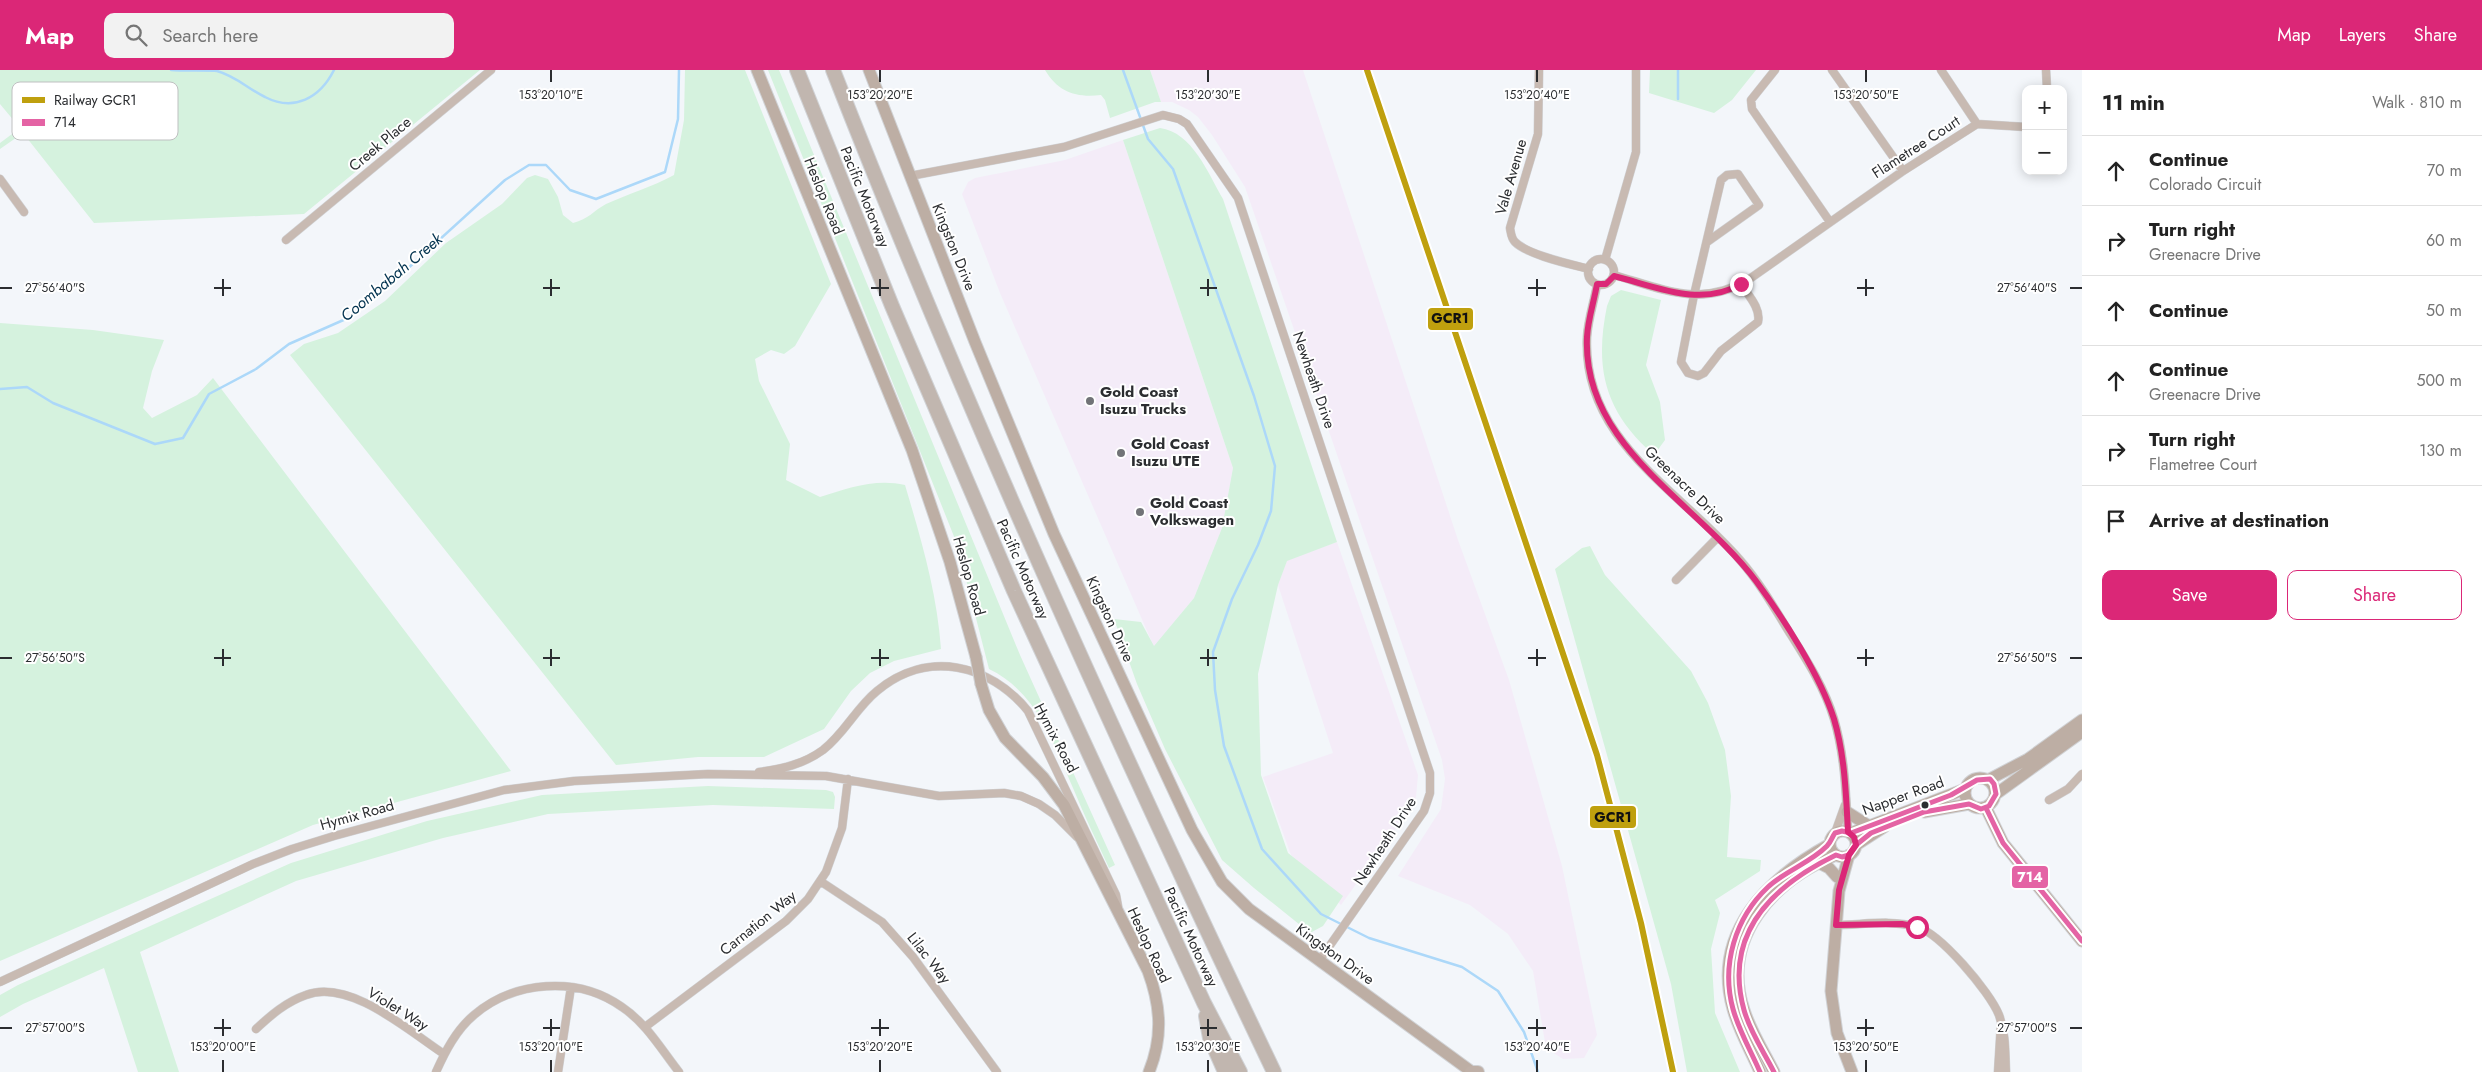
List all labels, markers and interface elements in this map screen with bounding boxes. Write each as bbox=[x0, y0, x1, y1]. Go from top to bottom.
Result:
search box bbox=[104, 13, 454, 58]
text: Map bbox=[25, 18, 74, 53]
icon: search bbox=[122, 21, 150, 49]
text: Search here bbox=[162, 22, 258, 49]
text: Map bbox=[2277, 22, 2311, 48]
text: Layers bbox=[2339, 22, 2386, 48]
text: Share bbox=[2414, 22, 2457, 48]
legend bbox=[12, 82, 178, 140]
map controls bbox=[2022, 85, 2067, 175]
button: + bbox=[2022, 85, 2067, 130]
text: 153°20'10"E bbox=[519, 86, 583, 104]
text: 153°20'20"E bbox=[847, 86, 913, 104]
text: 153°20'30"E bbox=[1175, 86, 1241, 104]
text: 153°20'40"E bbox=[1504, 86, 1570, 104]
text: 153°20'50"E bbox=[1833, 86, 1899, 104]
text: 11 min bbox=[2102, 88, 2165, 118]
text: Railway GCR1 bbox=[54, 90, 137, 110]
text: Walk · 810 m bbox=[2372, 91, 2462, 114]
street label: Flametree Court bbox=[1868, 110, 1965, 184]
street label: Creek Place bbox=[344, 111, 416, 177]
text: 714 bbox=[54, 112, 76, 132]
button: − bbox=[2022, 130, 2067, 175]
street label: Vale Avenue bbox=[1490, 136, 1532, 218]
street label: Pacific Motorway bbox=[835, 143, 895, 251]
text: Continue bbox=[2149, 146, 2228, 173]
street label: Heslop Road bbox=[799, 154, 849, 238]
icon: ahead bbox=[2102, 157, 2130, 185]
text: 70 m bbox=[2427, 159, 2462, 182]
text: Colorado Circuit bbox=[2149, 173, 2261, 196]
street label: Kingston Drive bbox=[927, 200, 982, 294]
text: Turn right bbox=[2149, 216, 2235, 243]
water label: Coombabah Creek bbox=[335, 227, 448, 327]
icon: right bbox=[2102, 227, 2130, 255]
text: 60 m bbox=[2426, 229, 2462, 252]
text: Greenacre Drive bbox=[2149, 243, 2261, 266]
route end bbox=[1730, 273, 1753, 296]
text: 27°56'40"S bbox=[25, 279, 85, 297]
text: 27°56'40"S bbox=[1997, 279, 2057, 297]
icon: ahead bbox=[2102, 297, 2130, 325]
text: Continue bbox=[2149, 297, 2228, 324]
text: 50 m bbox=[2426, 299, 2462, 322]
line badge: GCR1 bbox=[1427, 307, 1474, 331]
text: GCR1 bbox=[1431, 308, 1469, 328]
street label: Newheath Drive bbox=[1287, 328, 1341, 432]
text: Continue bbox=[2149, 356, 2228, 383]
icon: ahead bbox=[2102, 367, 2130, 395]
text: 500 m bbox=[2416, 369, 2462, 392]
place label: Gold Coast Isuzu Trucks bbox=[1100, 381, 1186, 420]
text: Greenacre Drive bbox=[2149, 383, 2261, 406]
marker: Gold Coast Isuzu Trucks bbox=[1084, 395, 1096, 407]
text: Turn right bbox=[2149, 426, 2235, 453]
place label: Gold Coast Isuzu UTE bbox=[1131, 433, 1209, 472]
icon: right bbox=[2102, 437, 2130, 465]
text: 130 m bbox=[2419, 439, 2462, 462]
street label: Greenacre Drive bbox=[1640, 441, 1731, 529]
marker: Gold Coast Isuzu UTE bbox=[1115, 447, 1127, 459]
text: Flametree Court bbox=[2149, 453, 2257, 476]
place label: Gold Coast Volkswagen bbox=[1149, 492, 1234, 531]
marker: Gold Coast Volkswagen bbox=[1134, 506, 1146, 518]
icon: arrive bbox=[2102, 507, 2130, 535]
text: Arrive at destination bbox=[2149, 507, 2329, 534]
street label: Pacific Motorway bbox=[991, 515, 1055, 623]
street label: Heslop Road bbox=[947, 534, 991, 618]
button: Save bbox=[2102, 570, 2277, 620]
button: Share bbox=[2287, 570, 2462, 620]
street label: Kingston Drive bbox=[1081, 572, 1140, 666]
text: 27°56'50"S bbox=[25, 649, 85, 667]
text: 27°56'50"S bbox=[1997, 649, 2057, 667]
street label: Hymix Road bbox=[1028, 699, 1084, 777]
street label: Napper Road bbox=[1859, 771, 1947, 821]
street label: Newheath Drive bbox=[1348, 792, 1422, 890]
street label: Hymix Road bbox=[317, 794, 397, 836]
unlabelled marker bbox=[1920, 800, 1930, 810]
line badge: GCR1 bbox=[1589, 805, 1637, 829]
text: GCR1 bbox=[1594, 807, 1632, 827]
line badge: 714 bbox=[2011, 865, 2049, 889]
text: 714 bbox=[2017, 867, 2043, 887]
street label: Pacific Motorway bbox=[1158, 884, 1224, 991]
street label: Carnation Way bbox=[715, 885, 801, 961]
street label: Heslop Road bbox=[1122, 903, 1176, 987]
route start bbox=[1906, 916, 1929, 939]
street label: Kingston Drive bbox=[1291, 918, 1379, 990]
street label: Lilac Way bbox=[902, 928, 956, 989]
street label: Violet Way bbox=[363, 982, 433, 1037]
text: 27°57'00"S bbox=[25, 1019, 85, 1037]
text: 27°57'00"S bbox=[1997, 1019, 2057, 1037]
text: 153°20'00"E bbox=[190, 1038, 256, 1056]
text: 153°20'10"E bbox=[519, 1038, 583, 1056]
text: 153°20'20"E bbox=[847, 1038, 913, 1056]
text: 153°20'30"E bbox=[1175, 1038, 1241, 1056]
text: 153°20'40"E bbox=[1504, 1038, 1570, 1056]
text: 153°20'50"E bbox=[1833, 1038, 1899, 1056]

